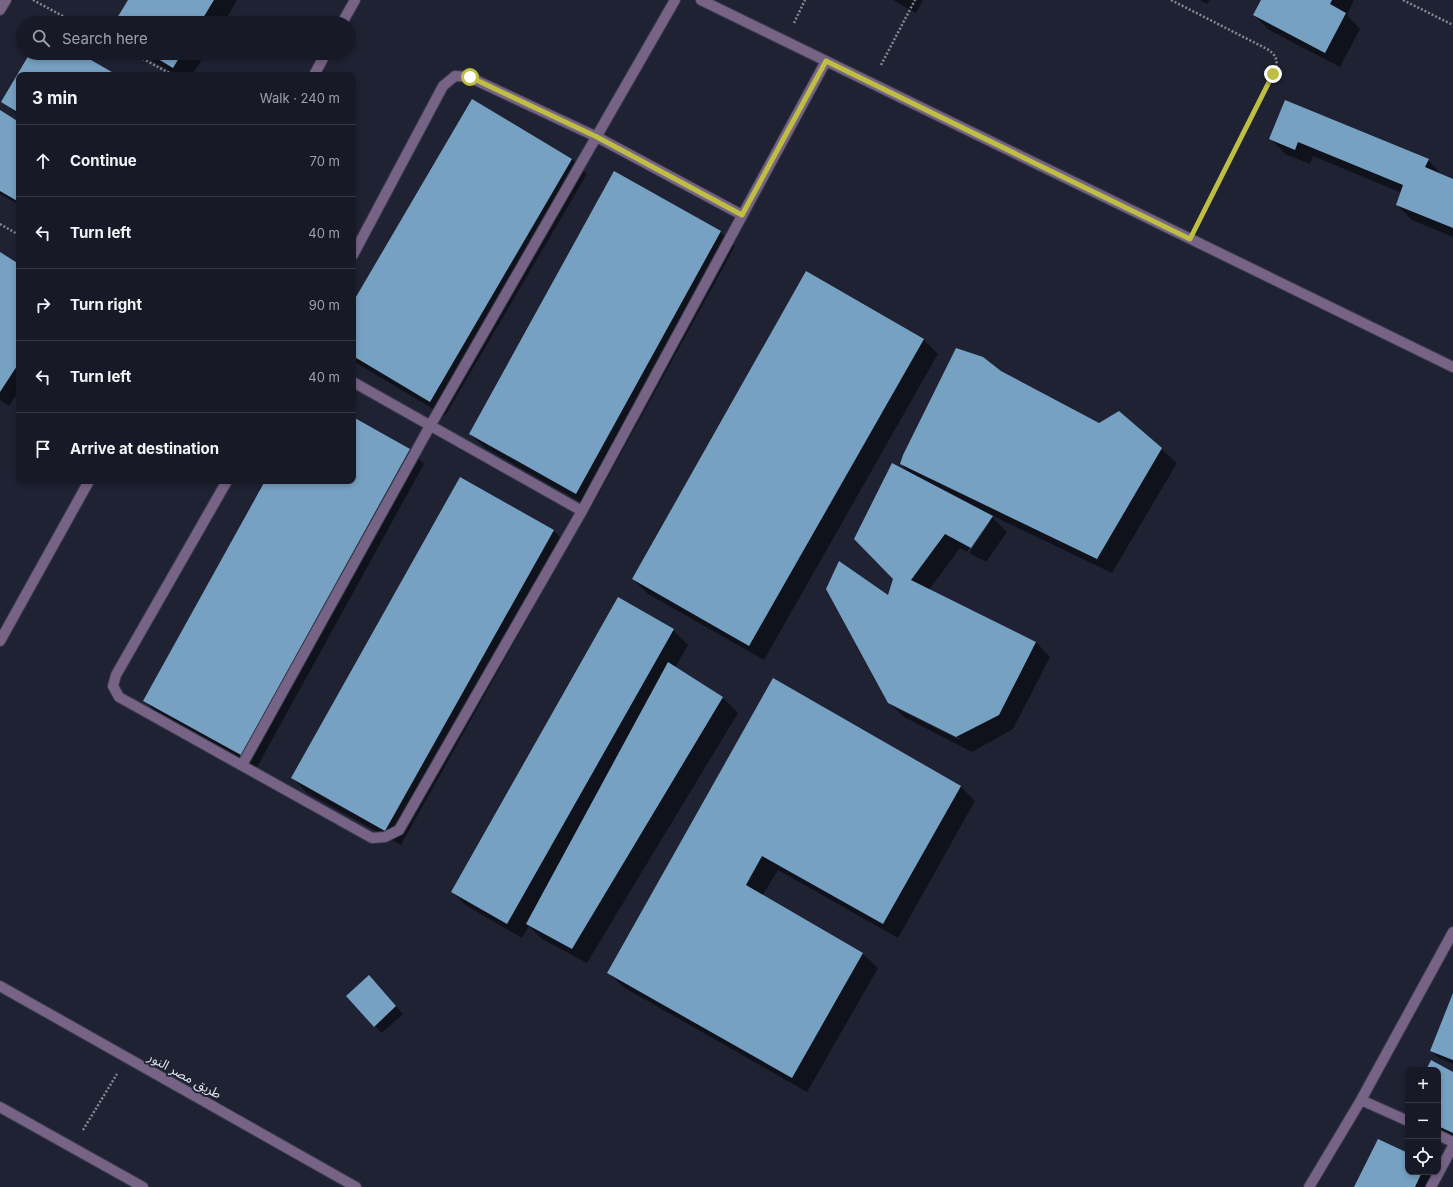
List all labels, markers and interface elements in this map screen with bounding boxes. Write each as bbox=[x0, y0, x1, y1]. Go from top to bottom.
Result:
search box bbox=[16, 16, 356, 60]
icon: search bbox=[30, 27, 52, 49]
text: Search here bbox=[62, 29, 148, 48]
route end bbox=[1264, 65, 1282, 83]
route start bbox=[461, 68, 479, 86]
text: 3 min bbox=[32, 88, 78, 108]
text: Walk · 240 m bbox=[260, 90, 340, 106]
icon: ahead bbox=[32, 150, 54, 172]
text: Continue bbox=[70, 151, 137, 170]
text: 70 m bbox=[310, 153, 340, 169]
icon: left bbox=[32, 222, 54, 244]
text: Turn left bbox=[70, 223, 131, 242]
text: 40 m bbox=[308, 225, 340, 241]
icon: right bbox=[32, 294, 54, 316]
text: Turn right bbox=[70, 295, 142, 314]
text: 90 m bbox=[309, 297, 340, 313]
icon: left bbox=[32, 366, 54, 388]
text: Turn left bbox=[70, 367, 131, 386]
text: 40 m bbox=[308, 369, 340, 385]
icon: arrive bbox=[32, 438, 54, 460]
text: Arrive at destination bbox=[70, 439, 219, 458]
street label: طريق مصر النور bbox=[144, 1048, 225, 1103]
map controls bbox=[1405, 1067, 1441, 1175]
button: + bbox=[1405, 1067, 1441, 1103]
button: − bbox=[1405, 1103, 1441, 1139]
button: locate bbox=[1405, 1139, 1441, 1175]

